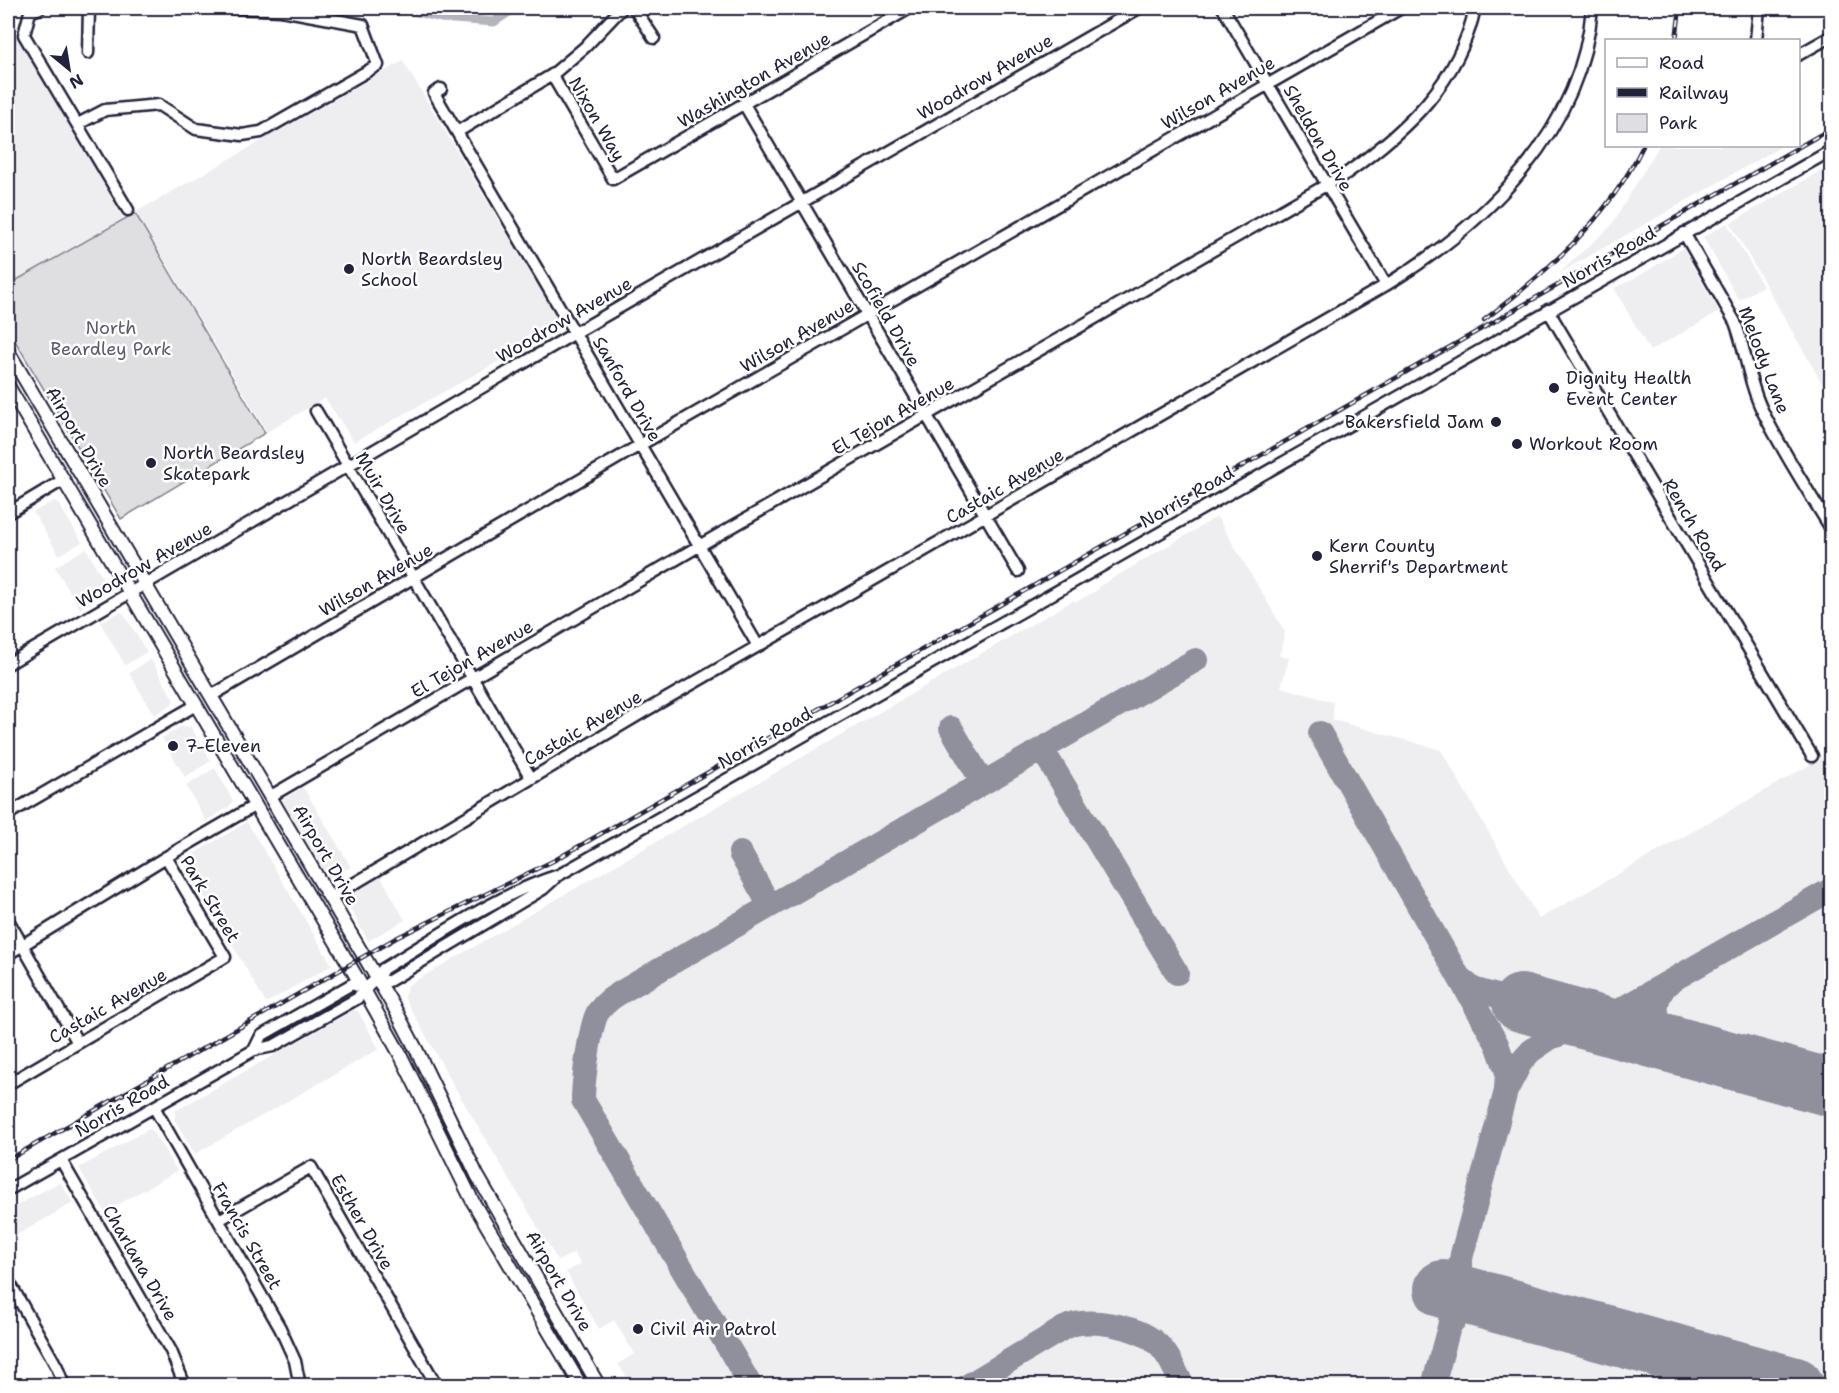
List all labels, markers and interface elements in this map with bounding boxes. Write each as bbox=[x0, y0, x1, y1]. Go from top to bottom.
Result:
street label: Washington Avenue bbox=[673, 26, 835, 134]
street label: Woodrow Avenue bbox=[913, 28, 1057, 126]
north arrow bbox=[39, 39, 99, 99]
legend bbox=[1605, 39, 1800, 147]
street label: Wilson Avenue bbox=[1157, 51, 1279, 135]
text: Road bbox=[1659, 51, 1704, 75]
text: N bbox=[66, 69, 87, 94]
street label: Nixon Way bbox=[563, 72, 631, 166]
street label: Sheldon Drive bbox=[1278, 80, 1358, 196]
text: Railway bbox=[1659, 81, 1729, 105]
text: Park bbox=[1659, 111, 1698, 135]
street label: Norris Road bbox=[1557, 220, 1661, 294]
place label: North Beardsley School bbox=[361, 247, 503, 292]
street label: Scofield Drive bbox=[846, 257, 926, 371]
marker: North Beardsley School bbox=[342, 262, 356, 276]
street label: Woodrow Avenue bbox=[492, 271, 636, 369]
street label: Wilson Avenue bbox=[736, 294, 858, 378]
street label: Melody Lane bbox=[1733, 303, 1795, 417]
park label: North Beardley Park bbox=[51, 316, 171, 361]
street label: Sanford Drive bbox=[587, 332, 667, 446]
place label: Dignity Health Event Center bbox=[1566, 366, 1692, 411]
street label: El Tejon Avenue bbox=[827, 371, 959, 461]
marker: Dignity Health Event Center bbox=[1547, 381, 1561, 395]
street label: Airport Drive bbox=[40, 382, 118, 492]
place label: Bakersfield Jam bbox=[1345, 410, 1484, 434]
marker: Bakersfield Jam bbox=[1489, 415, 1503, 429]
place label: Workout Room bbox=[1529, 432, 1658, 456]
marker: Workout Room bbox=[1510, 437, 1524, 451]
place label: North Beardsley Skatepark bbox=[163, 441, 305, 486]
street label: Castaic Avenue bbox=[942, 442, 1068, 530]
street label: Muir Drive bbox=[350, 448, 416, 538]
marker: North Beardsley Skatepark bbox=[144, 456, 158, 470]
street label: Norris Road bbox=[1135, 460, 1239, 534]
street label: Rench Road bbox=[1657, 474, 1731, 576]
street label: Woodrow Avenue bbox=[72, 516, 216, 614]
place label: Kern County Sherrif's Department bbox=[1329, 534, 1508, 579]
street label: Wilson Avenue bbox=[315, 538, 437, 622]
marker: Kern County Sherrif's Department bbox=[1310, 549, 1324, 563]
street label: El Tejon Avenue bbox=[406, 614, 538, 704]
street label: Castaic Avenue bbox=[520, 684, 646, 772]
street label: Norris Road bbox=[713, 701, 817, 775]
place label: 7-Eleven bbox=[185, 734, 261, 758]
marker: 7-Eleven bbox=[166, 739, 180, 753]
street label: Airport Drive bbox=[287, 800, 365, 910]
street label: Park Street bbox=[175, 851, 246, 947]
street label: Castaic Avenue bbox=[45, 962, 171, 1050]
street label: Norris Road bbox=[70, 1069, 174, 1143]
street label: Esther Drive bbox=[325, 1170, 399, 1274]
street label: Francis Street bbox=[207, 1178, 287, 1294]
street label: Charlana Drive bbox=[97, 1201, 183, 1325]
street label: Airport Drive bbox=[520, 1226, 598, 1336]
place label: Civil Air Patrol bbox=[650, 1317, 777, 1341]
marker: Civil Air Patrol bbox=[631, 1322, 645, 1336]

